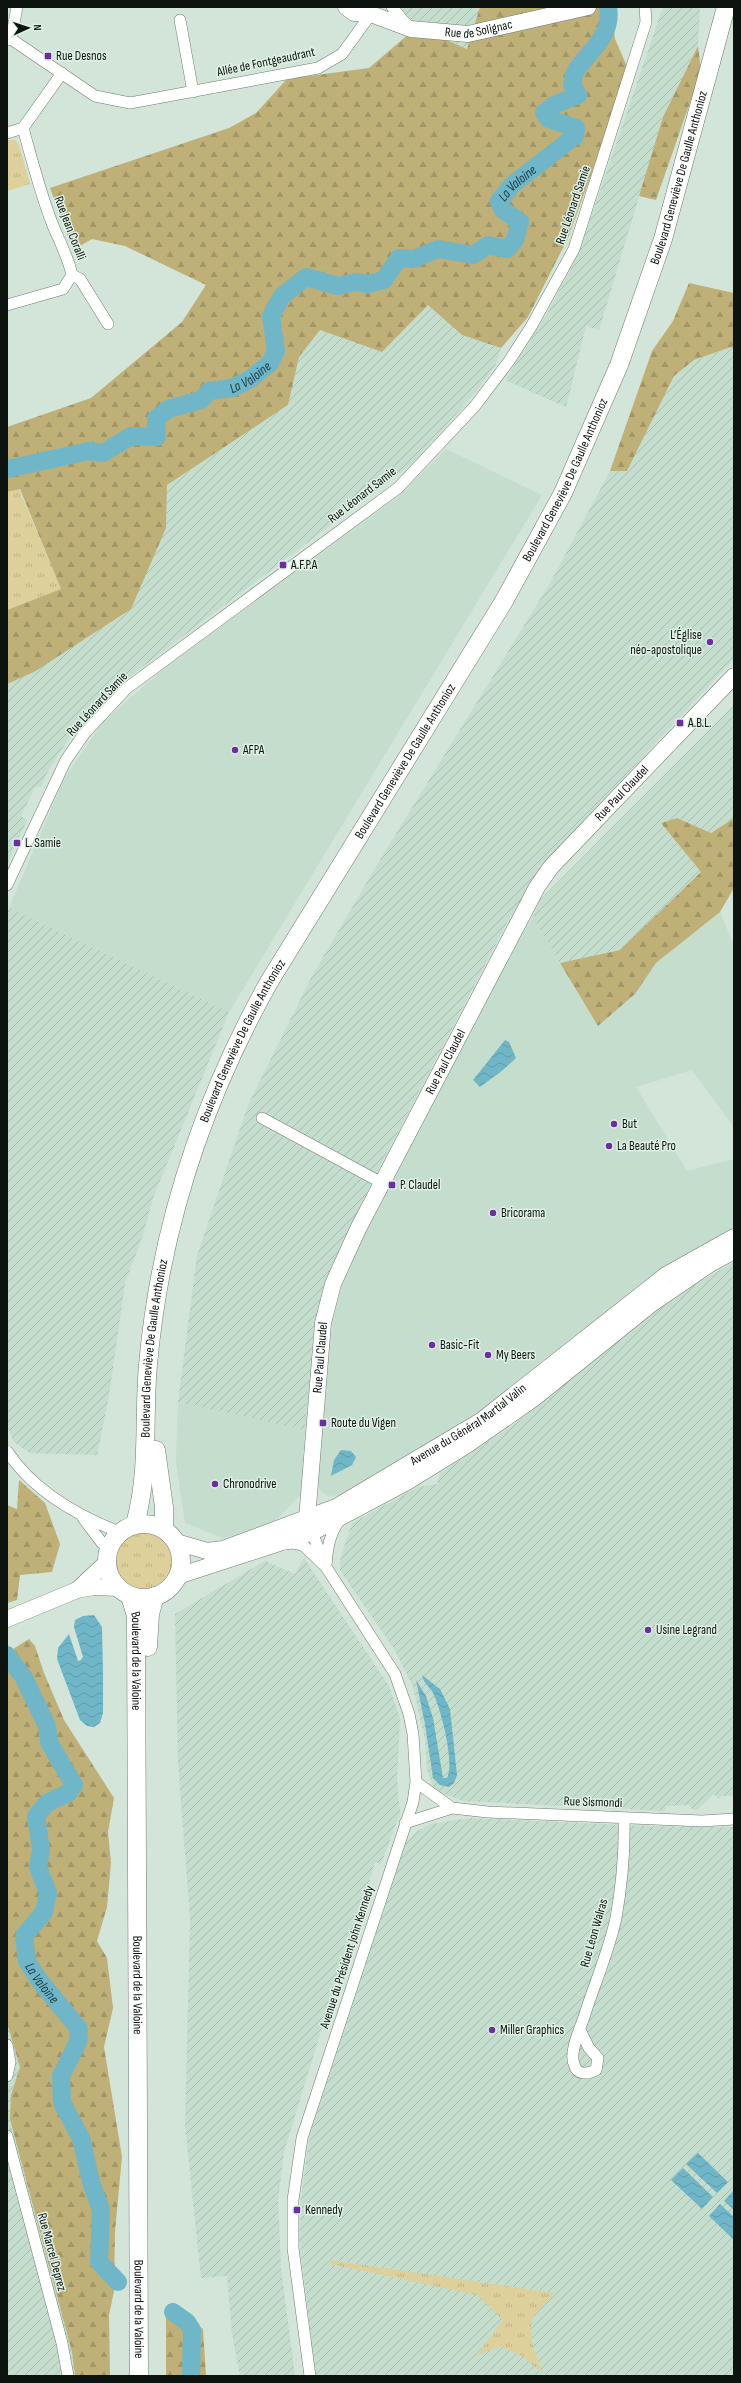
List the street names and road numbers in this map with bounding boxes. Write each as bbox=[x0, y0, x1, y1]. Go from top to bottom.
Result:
street label: Rue de Solignac bbox=[444, 16, 514, 42]
street label: Allée de Fontgeaudrant bbox=[214, 44, 317, 80]
street label: Boulevard Geneviève De Gaulle Anthonioz bbox=[647, 89, 711, 266]
street label: Rue Léonard Samie bbox=[552, 164, 594, 246]
street label: Rue Jean Coralli bbox=[51, 194, 89, 262]
street label: Boulevard Geneviève De Gaulle Anthonioz bbox=[519, 396, 612, 564]
street label: Rue Léonard Samie bbox=[325, 463, 399, 527]
street label: Rue Léonard Samie bbox=[63, 668, 131, 740]
street label: Boulevard Geneviève De Gaulle Anthonioz bbox=[351, 680, 459, 842]
street label: Rue Paul Claudel bbox=[591, 762, 652, 824]
street label: Boulevard Geneviève De Gaulle Anthonioz bbox=[196, 956, 289, 1125]
street label: Rue Paul Claudel bbox=[422, 1027, 469, 1097]
street label: Boulevard Geneviève De Gaulle Anthonioz bbox=[137, 1257, 171, 1438]
street label: Rue Paul Claudel bbox=[309, 1321, 331, 1394]
street label: Avenue du Général Martial Valin bbox=[407, 1380, 530, 1469]
street label: Boulevard de la Valoine bbox=[127, 1610, 144, 1711]
street label: Rue Sismondi bbox=[563, 1793, 623, 1811]
street label: Avenue du Président John Kennedy bbox=[316, 1884, 378, 2031]
street label: Rue Léon Walras bbox=[577, 1897, 611, 1969]
street label: Boulevard de la Valoine bbox=[129, 1936, 146, 2035]
street label: Rue Marcel Deprez bbox=[34, 2211, 70, 2293]
street label: Boulevard de la Valoine bbox=[131, 2260, 147, 2359]

